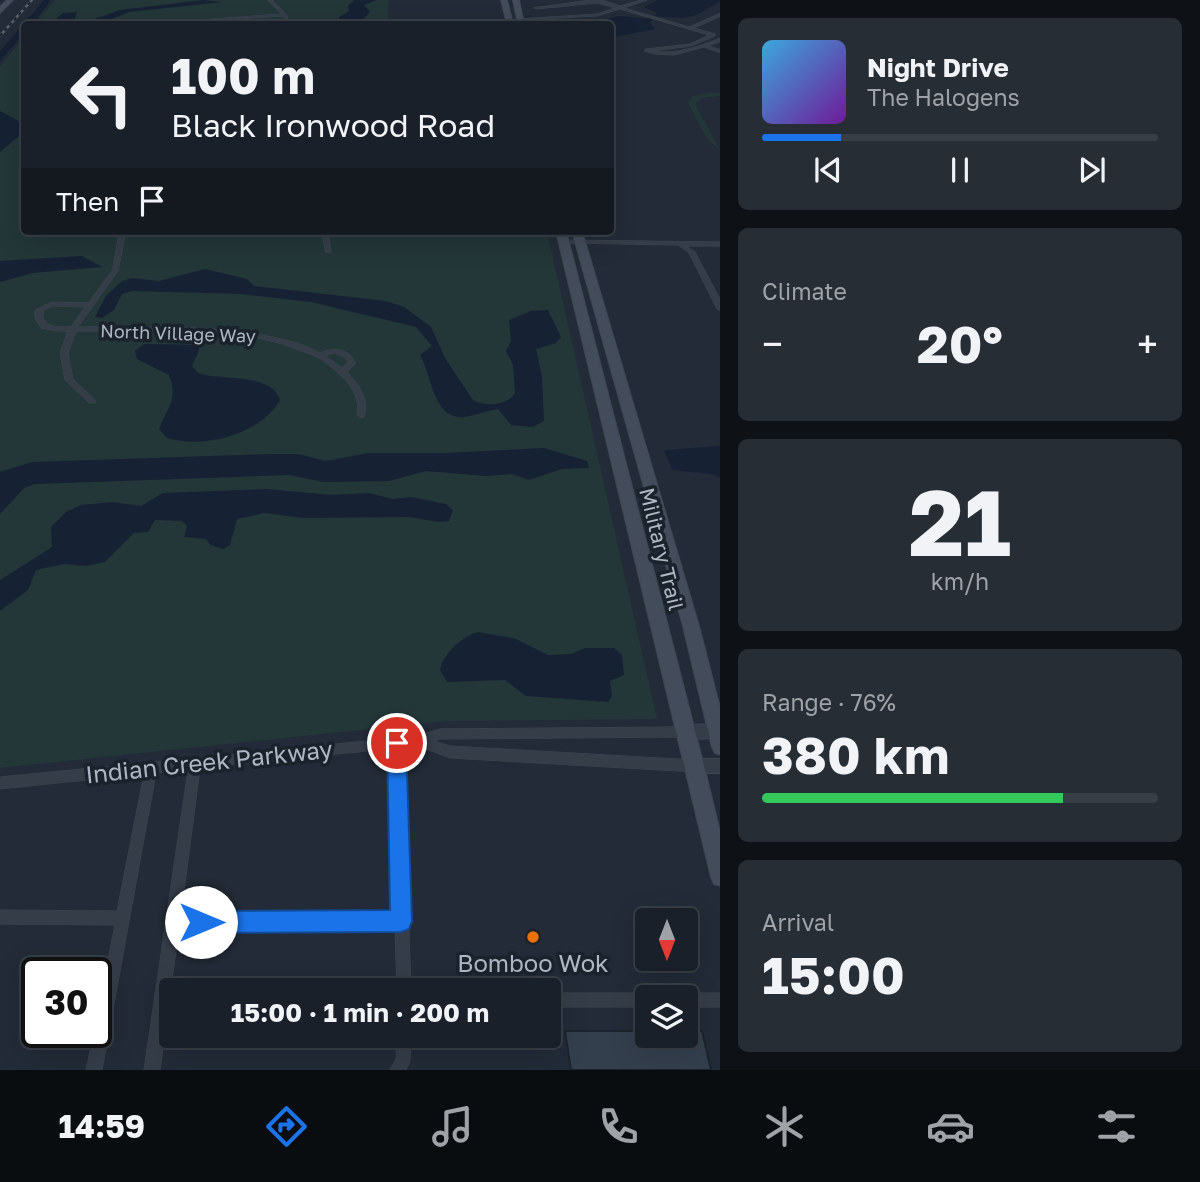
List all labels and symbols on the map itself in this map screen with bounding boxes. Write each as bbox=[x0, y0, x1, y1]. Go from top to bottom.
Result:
street label: North Village Way bbox=[100, 319, 256, 347]
street label: Military Trail bbox=[634, 485, 690, 613]
pin bbox=[367, 713, 427, 773]
street label: Indian Creek Parkway bbox=[84, 734, 334, 788]
position arrow bbox=[164, 885, 238, 959]
north arrow bbox=[635, 908, 698, 971]
marker: Bomboo Wok bbox=[525, 929, 541, 945]
place label: Bomboo Wok bbox=[457, 948, 609, 977]
speed limit sign: 30 bbox=[21, 957, 112, 1048]

